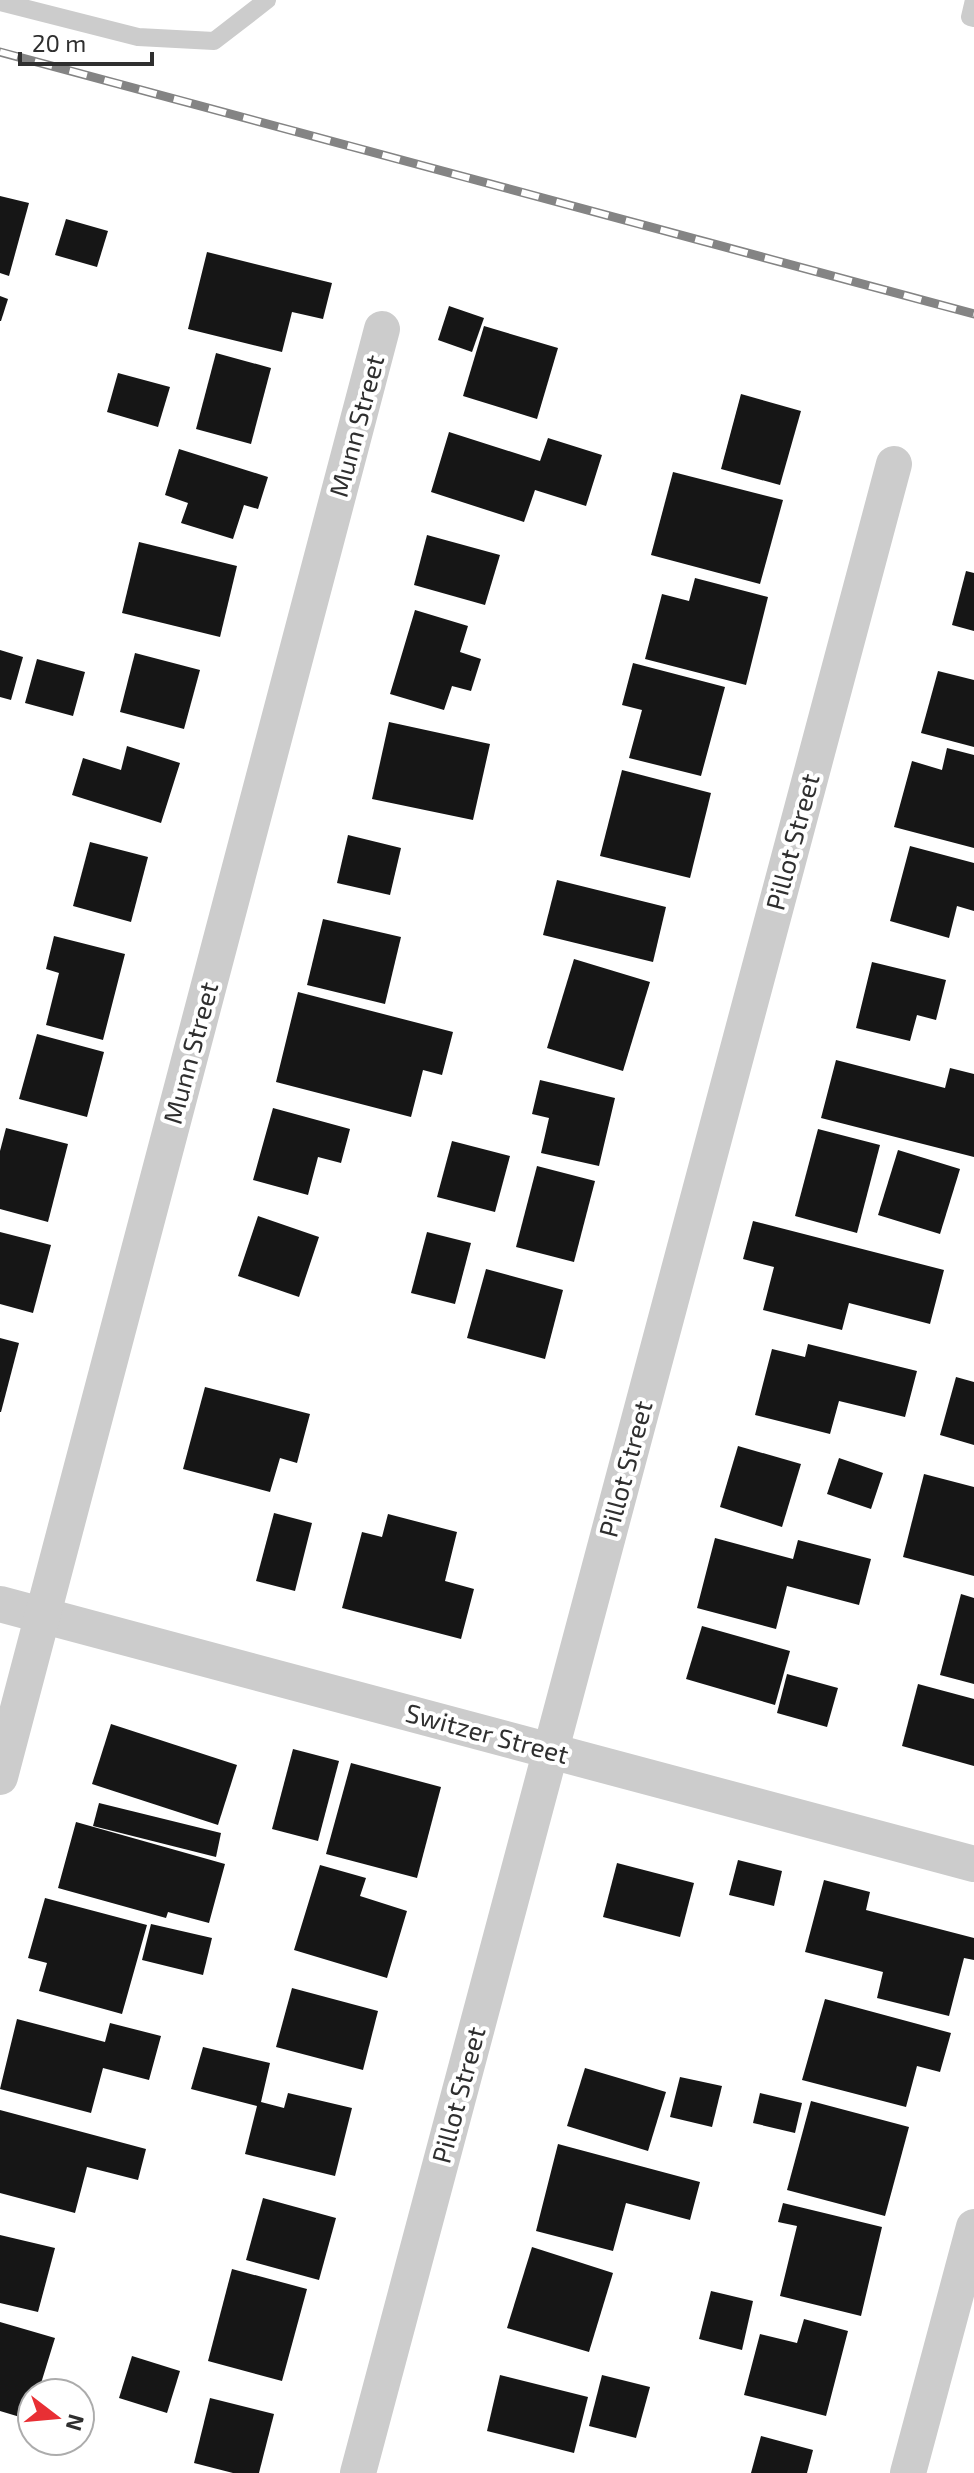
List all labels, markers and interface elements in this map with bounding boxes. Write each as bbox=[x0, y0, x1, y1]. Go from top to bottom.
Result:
scale bar bbox=[20, 16, 152, 66]
text: 20 m bbox=[32, 28, 86, 57]
street label: Munn Street bbox=[322, 351, 389, 500]
street label: Pillot Street bbox=[758, 770, 825, 913]
street label: Munn Street bbox=[156, 978, 223, 1127]
street label: Pillot Street bbox=[591, 1397, 658, 1540]
street label: Switzer Street bbox=[403, 1696, 572, 1769]
street label: Pillot Street bbox=[424, 2023, 491, 2166]
north arrow bbox=[16, 2377, 96, 2457]
text: N bbox=[62, 2412, 91, 2434]

